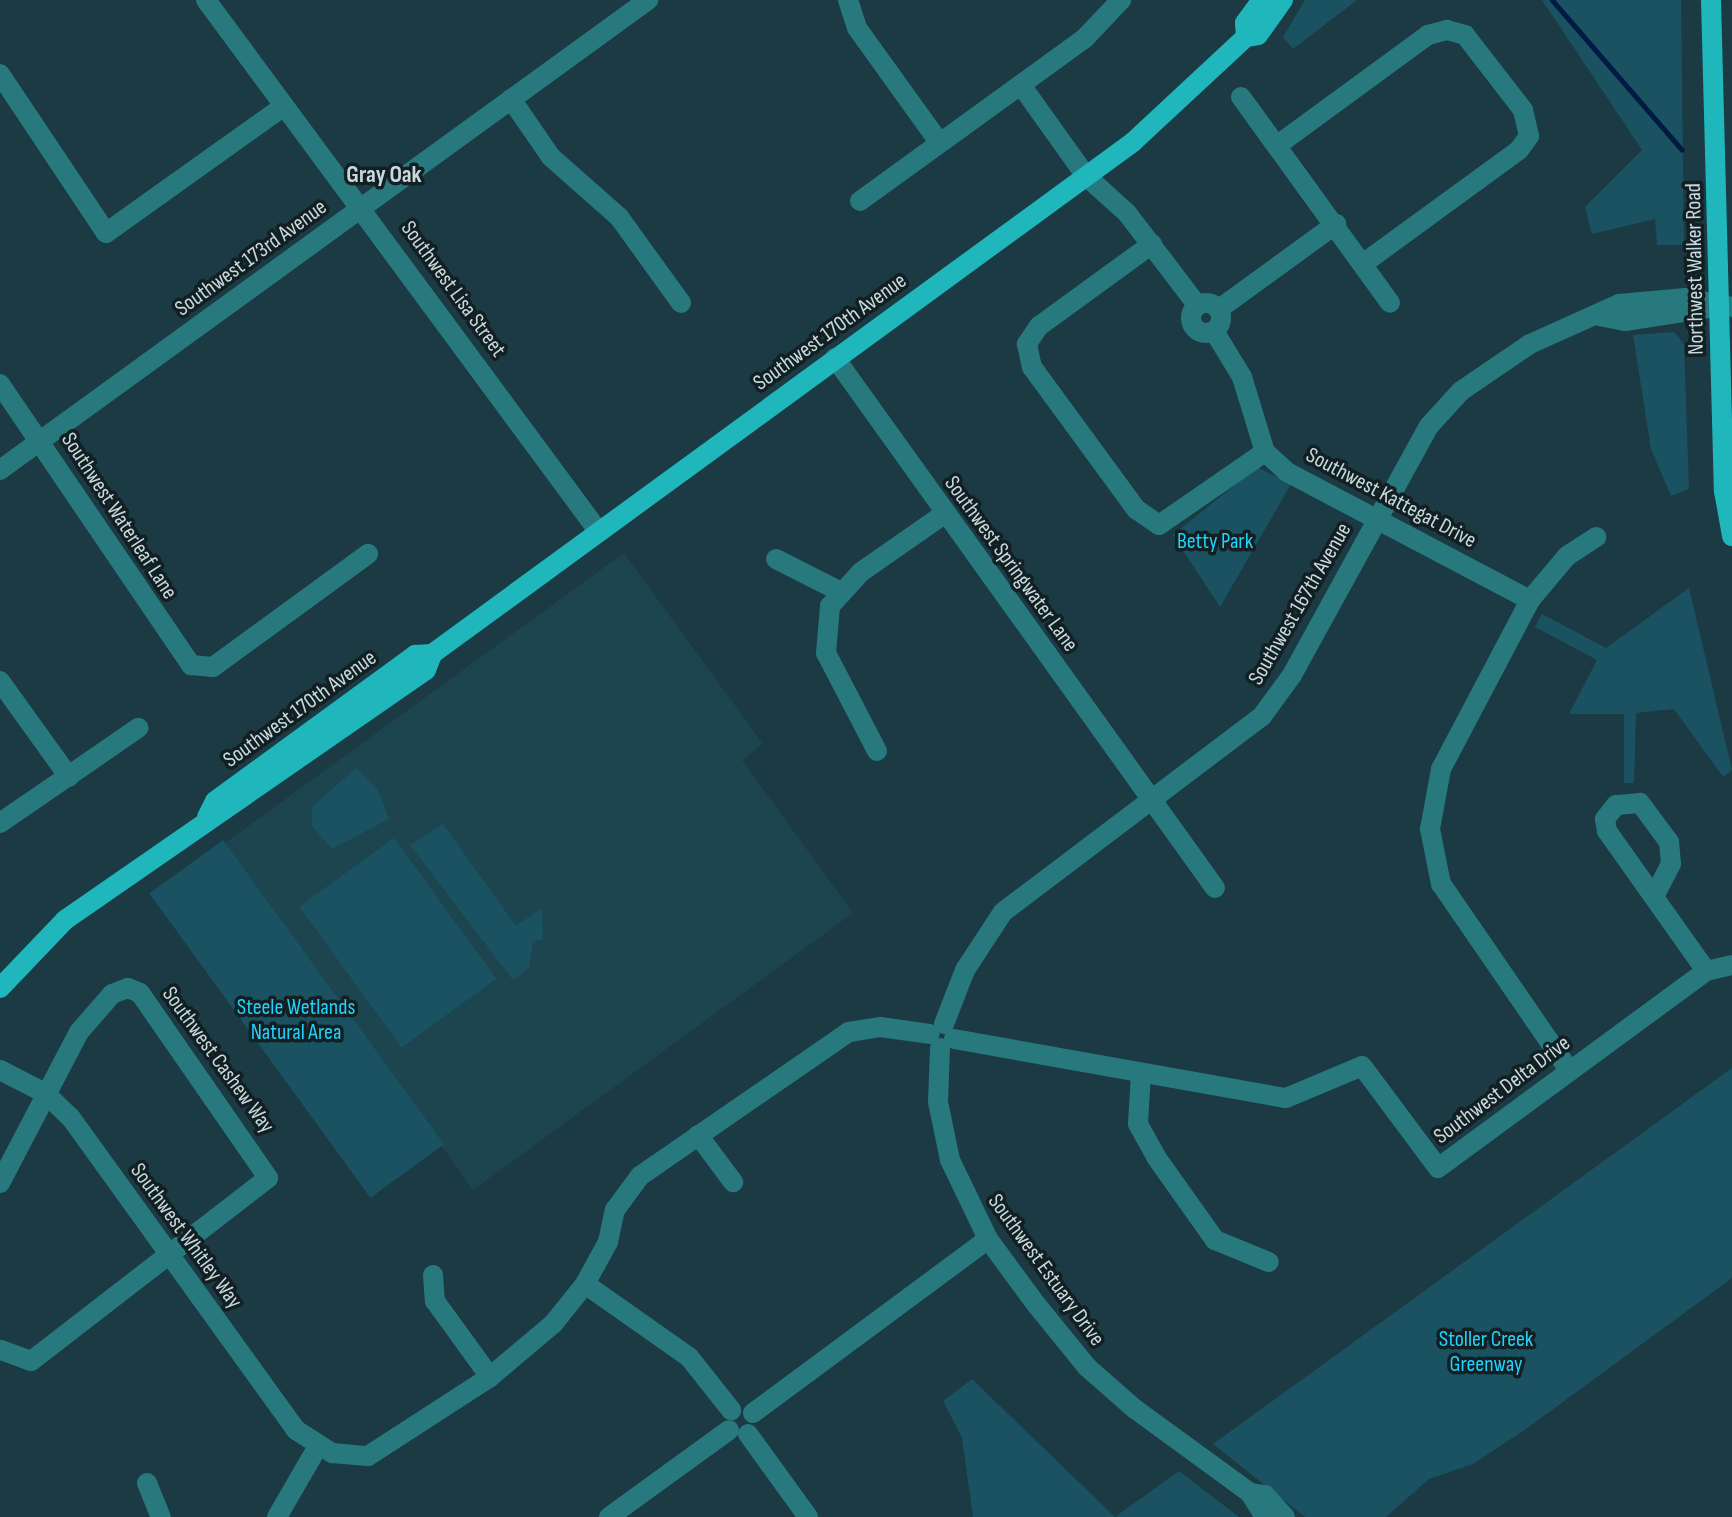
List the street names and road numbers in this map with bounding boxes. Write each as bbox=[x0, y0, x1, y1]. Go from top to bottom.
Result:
street label: Northwest Walker Road bbox=[1680, 183, 1710, 355]
street label: Southwest 173rd Avenue bbox=[170, 194, 332, 322]
street label: Southwest Lisa Street bbox=[395, 216, 511, 362]
street label: Southwest 170th Avenue bbox=[748, 268, 912, 396]
street label: Southwest Waterleaf Lane bbox=[55, 428, 183, 604]
street label: Southwest Kattegat Drive bbox=[1301, 442, 1481, 554]
street label: Southwest Springwater Lane bbox=[938, 471, 1084, 657]
street label: Southwest 167th Avenue bbox=[1243, 518, 1357, 690]
street label: Southwest 170th Avenue bbox=[218, 645, 382, 773]
street label: Southwest Cashew Way bbox=[156, 982, 280, 1138]
street label: Southwest Delta Drive bbox=[1429, 1030, 1575, 1150]
street label: Southwest Whitley Way bbox=[125, 1158, 247, 1314]
street label: Southwest Estuary Drive bbox=[982, 1189, 1110, 1351]

